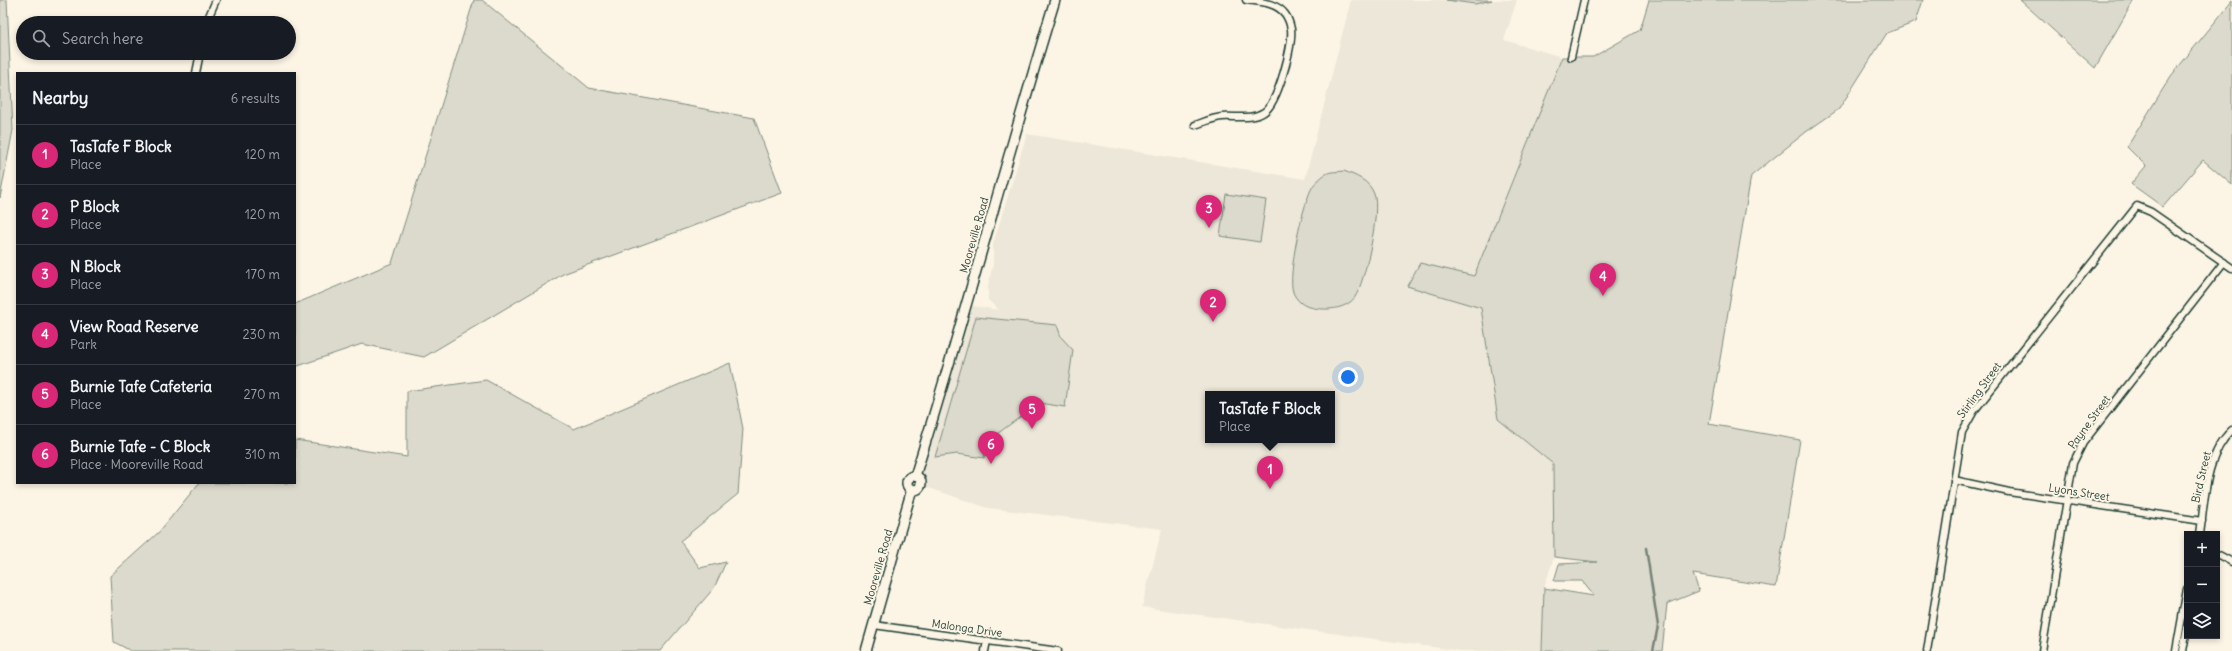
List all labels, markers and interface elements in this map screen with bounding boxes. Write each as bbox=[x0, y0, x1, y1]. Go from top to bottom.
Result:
search box bbox=[16, 16, 296, 60]
icon: search bbox=[30, 27, 52, 49]
text: Search here bbox=[62, 29, 143, 48]
text: Nearby bbox=[32, 87, 88, 109]
text: 6 results bbox=[231, 90, 280, 107]
text: TasTafe F Block bbox=[70, 137, 172, 156]
text: 1 bbox=[42, 146, 48, 163]
text: 120 m bbox=[245, 146, 280, 163]
text: Place bbox=[70, 156, 101, 173]
street label: Mooreville Road bbox=[956, 195, 992, 275]
pin: 3 bbox=[1196, 195, 1222, 228]
text: P Block bbox=[70, 197, 120, 216]
text: 2 bbox=[41, 206, 49, 223]
text: 120 m bbox=[245, 206, 280, 223]
text: Place bbox=[70, 216, 101, 233]
text: N Block bbox=[70, 257, 121, 276]
pin: 4 bbox=[1590, 263, 1616, 296]
text: 3 bbox=[41, 266, 49, 283]
text: 170 m bbox=[245, 266, 280, 283]
text: Place bbox=[70, 276, 101, 293]
pin: 2 bbox=[1200, 289, 1226, 322]
text: View Road Reserve bbox=[70, 317, 199, 336]
text: 4 bbox=[41, 326, 49, 343]
text: 230 m bbox=[242, 326, 280, 343]
text: Park bbox=[70, 336, 97, 353]
street label: Stirling Street bbox=[1954, 359, 2004, 421]
your location bbox=[1338, 367, 1358, 387]
text: Burnie Tafe Cafeteria bbox=[70, 377, 212, 396]
text: 5 bbox=[41, 386, 49, 403]
text: 270 m bbox=[243, 386, 280, 403]
popup bbox=[1205, 391, 1335, 443]
street label: Payne Street bbox=[2065, 392, 2113, 452]
text: Place bbox=[70, 396, 101, 413]
pin: 5 bbox=[1019, 396, 1045, 429]
text: TasTafe F Block bbox=[1219, 399, 1321, 418]
text: Place bbox=[1219, 418, 1251, 435]
pin: 6 bbox=[978, 431, 1004, 464]
text: Burnie Tafe - C Block bbox=[70, 437, 210, 456]
text: 6 bbox=[41, 446, 49, 463]
text: 310 m bbox=[245, 446, 280, 463]
street label: Bird Street bbox=[2188, 450, 2214, 504]
text: Place · Mooreville Road bbox=[70, 456, 203, 473]
pin: 1 bbox=[1257, 456, 1283, 489]
street label: Lyons Street bbox=[2047, 480, 2111, 504]
street label: Mooreville Road bbox=[860, 527, 896, 607]
map controls bbox=[2184, 531, 2220, 639]
button: + bbox=[2184, 531, 2220, 567]
button: − bbox=[2184, 567, 2220, 603]
button: layers bbox=[2184, 603, 2220, 639]
street label: Malonga Drive bbox=[931, 616, 1003, 640]

